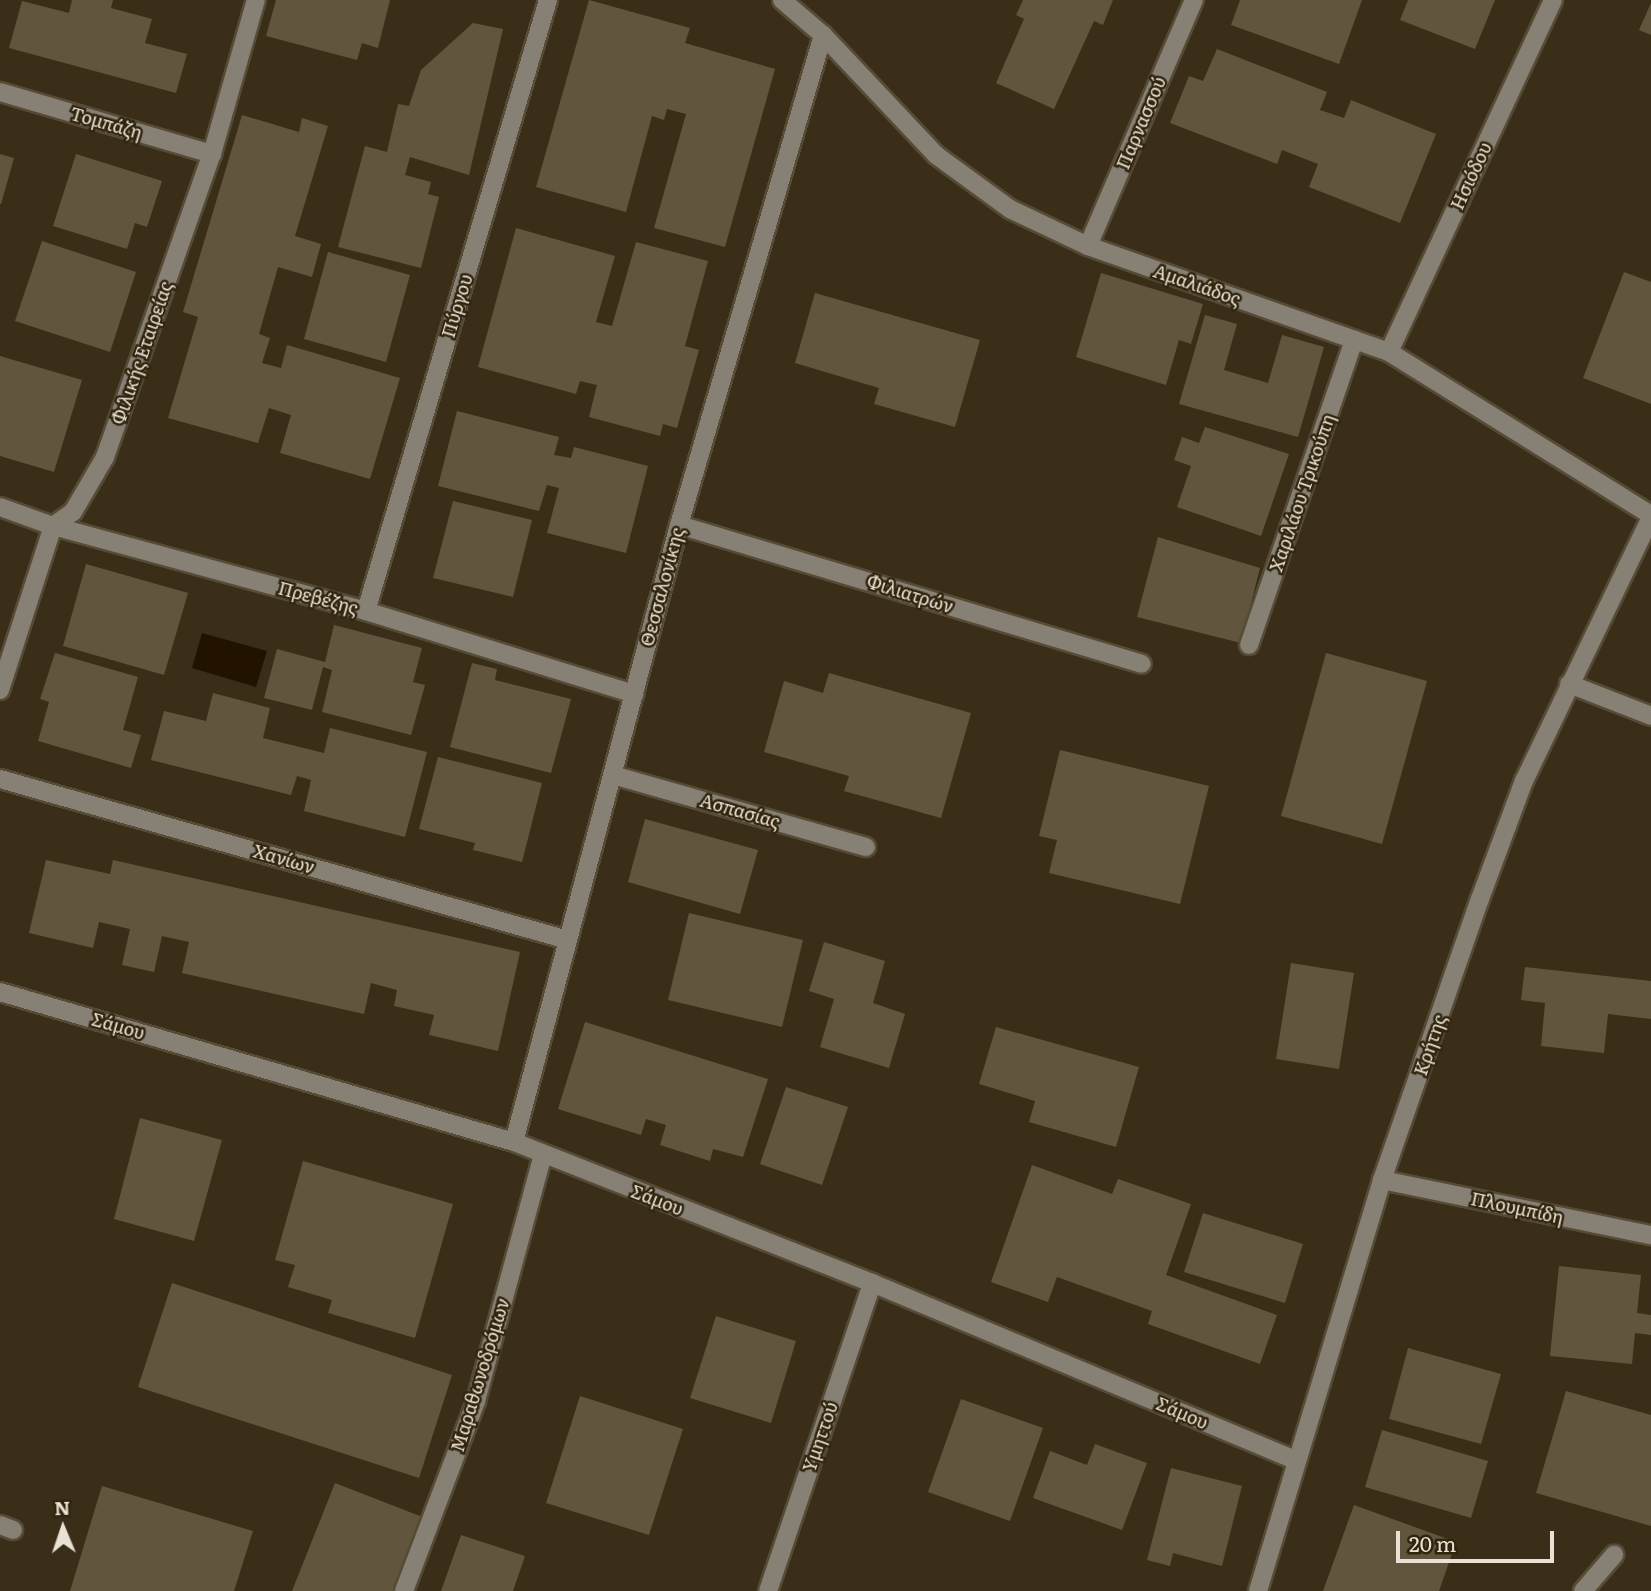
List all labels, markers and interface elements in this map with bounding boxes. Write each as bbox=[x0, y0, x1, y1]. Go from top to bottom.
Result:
street label: Παρνασσού bbox=[1112, 73, 1170, 173]
street label: Τομπάζη bbox=[68, 102, 144, 144]
street label: Ησιόδου bbox=[1446, 139, 1496, 213]
street label: Αμαλιάδος bbox=[1151, 260, 1243, 310]
street label: Πύργου bbox=[437, 272, 477, 340]
street label: Φιλικής Εταιρείας bbox=[107, 278, 177, 428]
street label: Χαριλάου Τρικούπη bbox=[1265, 412, 1339, 574]
street label: Θεσσαλονίκης bbox=[636, 525, 688, 649]
street label: Φιλιατρών bbox=[864, 571, 956, 617]
street label: Πρεβέζης bbox=[276, 577, 360, 619]
street label: Ασπασίας bbox=[698, 789, 782, 833]
street label: Χανίων bbox=[251, 840, 317, 878]
street label: Σάμου bbox=[89, 1008, 147, 1044]
street label: Κρήτης bbox=[1410, 1012, 1450, 1078]
street label: Σάμου bbox=[628, 1180, 686, 1220]
street label: Πλουμπίδη bbox=[1469, 1188, 1565, 1228]
street label: Μαραθωνοδρόμων bbox=[446, 1296, 514, 1454]
street label: Σάμου bbox=[1153, 1392, 1211, 1434]
street label: Υμηττού bbox=[798, 1399, 842, 1475]
north arrow bbox=[28, 1493, 98, 1563]
text: N bbox=[54, 1493, 71, 1521]
scale bar bbox=[1399, 1518, 1556, 1562]
text: 20 m bbox=[1409, 1527, 1456, 1558]

